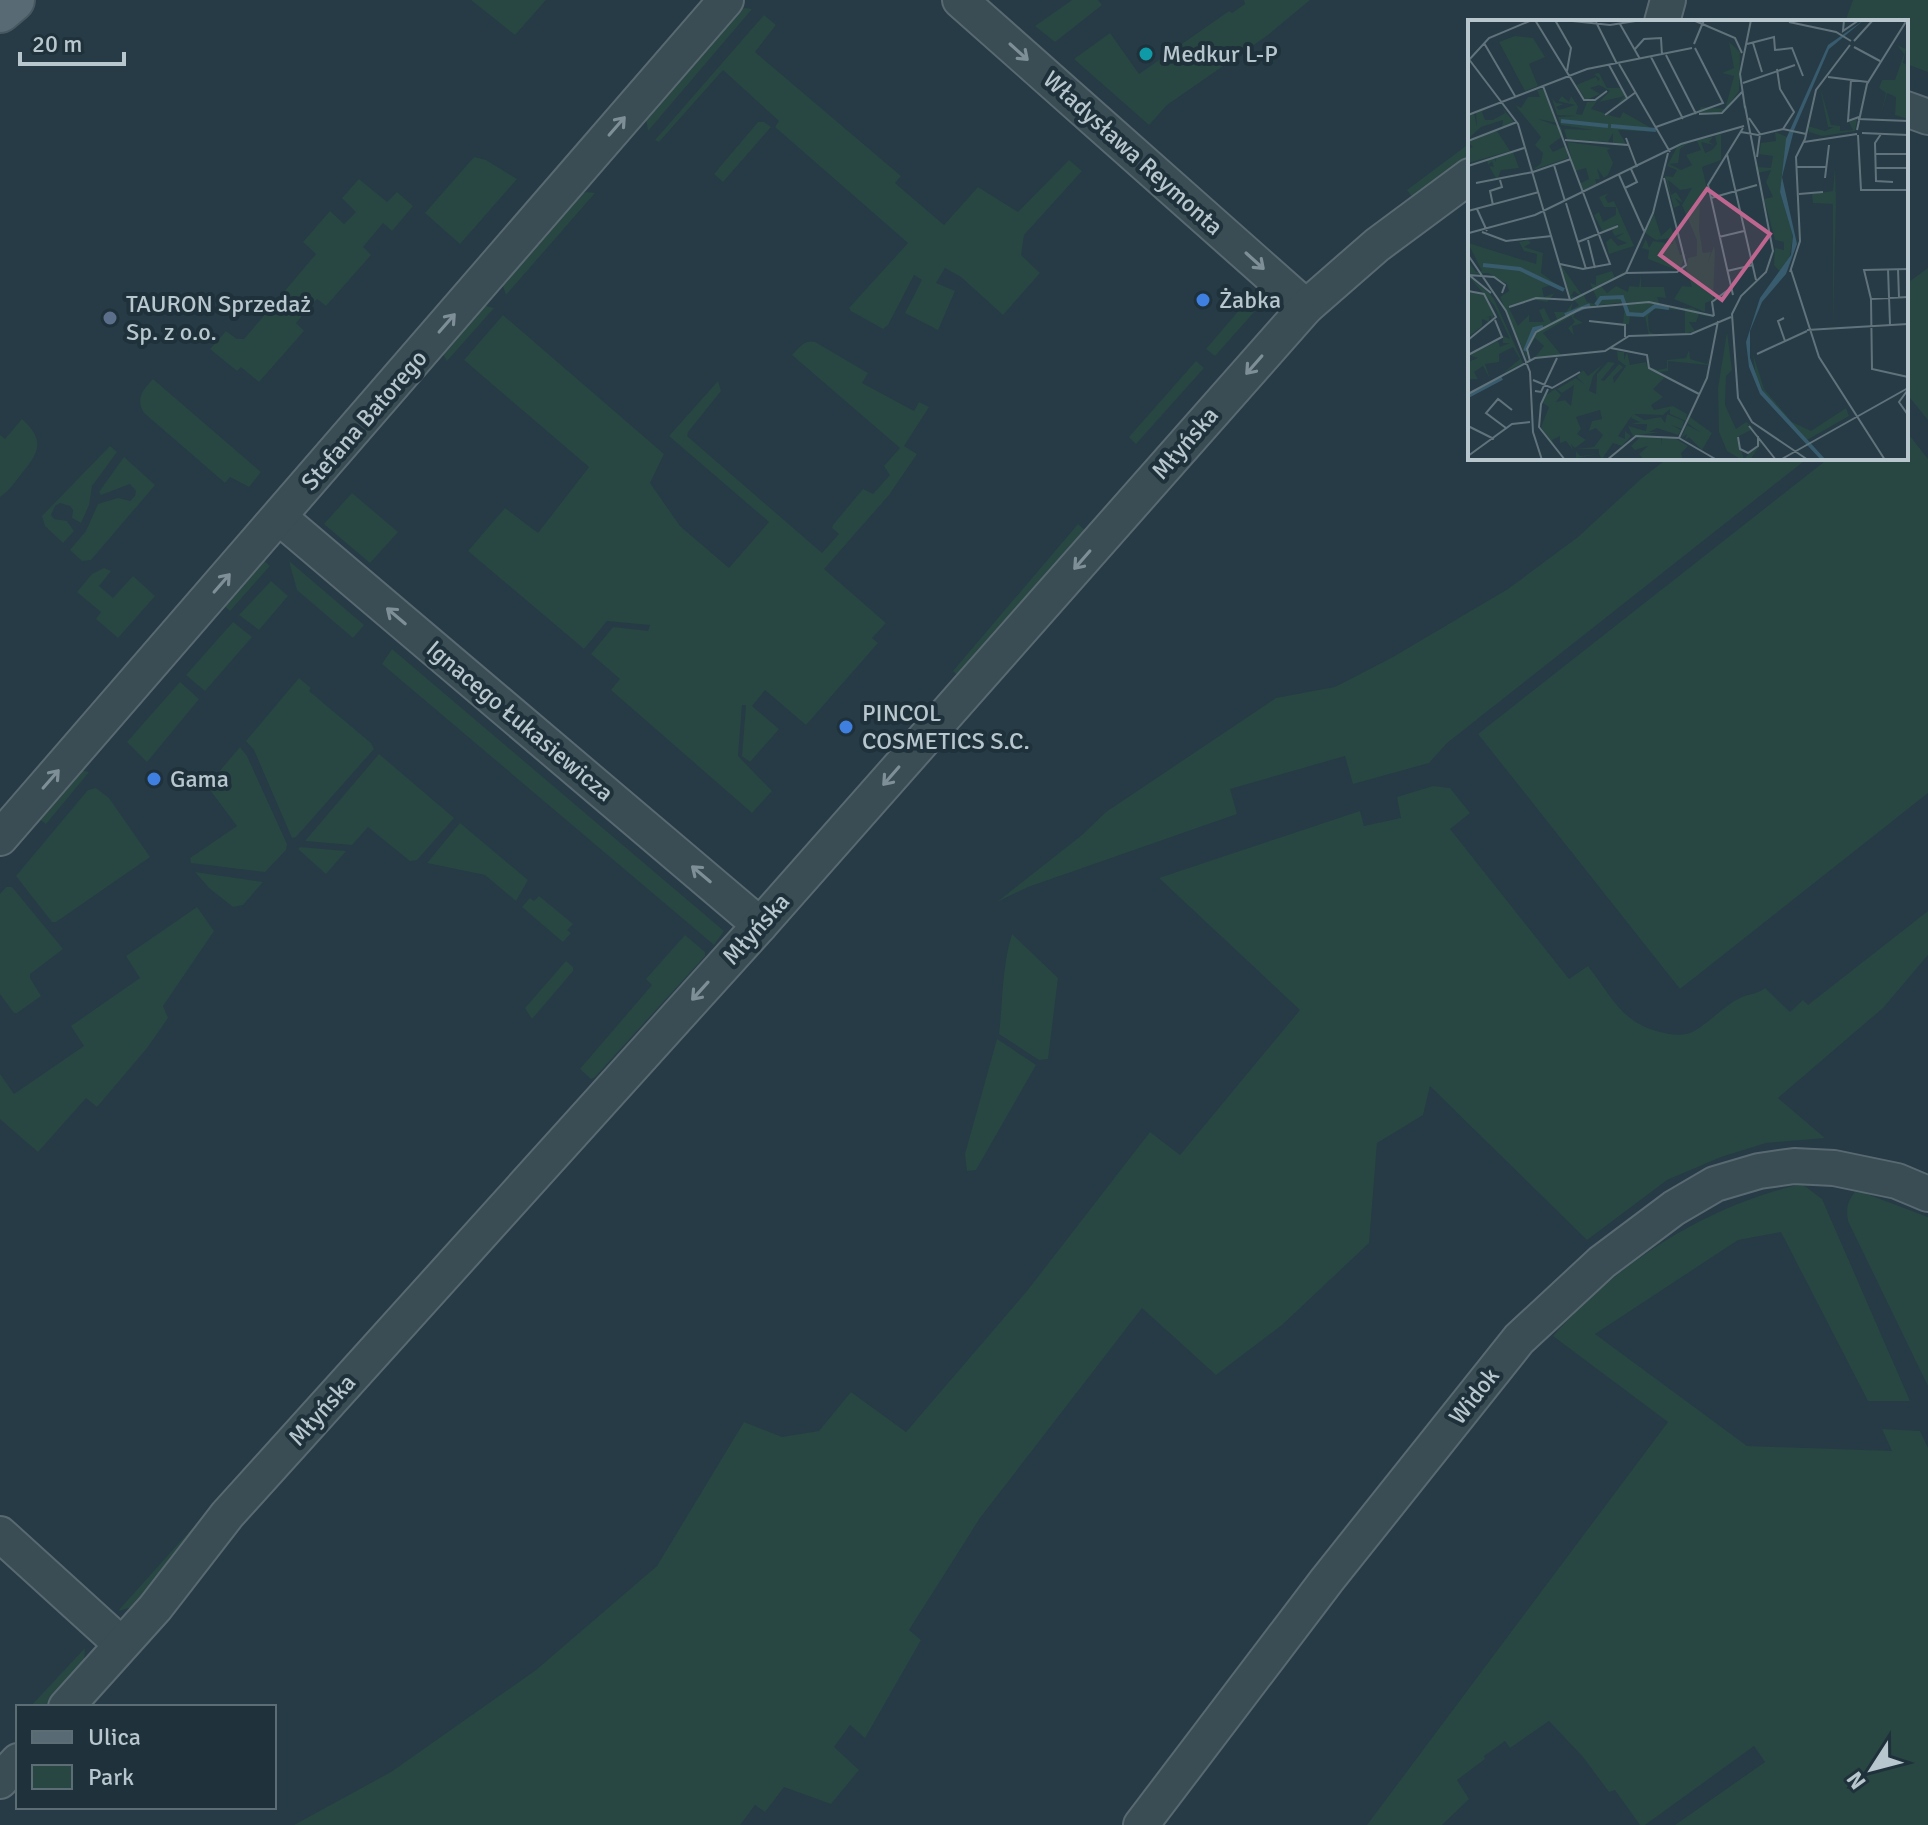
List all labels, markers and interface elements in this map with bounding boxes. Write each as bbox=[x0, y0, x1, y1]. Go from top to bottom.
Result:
scale bar bbox=[20, 16, 124, 66]
inset map bbox=[1468, 20, 1908, 460]
text: 20 m bbox=[32, 29, 82, 59]
place label: Medkur L-P bbox=[1162, 39, 1278, 69]
one-way arrow bbox=[1008, 42, 1028, 60]
marker: Medkur L-P bbox=[1137, 45, 1155, 63]
street label: Władysława Reymonta bbox=[1037, 64, 1229, 242]
one-way arrow bbox=[608, 117, 626, 137]
one-way arrow bbox=[1245, 252, 1265, 270]
place label: Żabka bbox=[1219, 285, 1281, 315]
place label: TAURON Sprzedaż Sp. z o.o. bbox=[126, 289, 311, 347]
marker: Żabka bbox=[1194, 291, 1212, 309]
marker: TAURON Sprzedaż Sp. z o.o. bbox=[101, 309, 119, 327]
one-way arrow bbox=[438, 313, 456, 333]
street label: Stefana Batorego bbox=[295, 343, 433, 497]
one-way arrow bbox=[1246, 355, 1264, 375]
street label: Młyńska bbox=[1145, 400, 1225, 486]
one-way arrow bbox=[1073, 549, 1091, 569]
one-way arrow bbox=[213, 574, 231, 594]
one-way arrow bbox=[386, 607, 406, 625]
street label: Ignacego Łukasiewicza bbox=[420, 634, 620, 808]
place label: PINCOL COSMETICS S.C. bbox=[862, 698, 1030, 756]
marker: PINCOL COSMETICS S.C. bbox=[837, 718, 855, 736]
place label: Gama bbox=[170, 764, 229, 794]
one-way arrow bbox=[883, 765, 901, 785]
one-way arrow bbox=[42, 770, 60, 790]
marker: Gama bbox=[145, 770, 163, 788]
one-way arrow bbox=[691, 865, 712, 883]
street label: Młyńska bbox=[716, 887, 796, 971]
one-way arrow bbox=[692, 981, 710, 1001]
street label: Widok bbox=[1442, 1361, 1506, 1431]
street label: Młyńska bbox=[282, 1368, 362, 1452]
legend bbox=[16, 1705, 276, 1809]
text: Ulica bbox=[88, 1722, 141, 1752]
north arrow bbox=[1832, 1729, 1912, 1809]
text: Park bbox=[88, 1762, 134, 1792]
text: N bbox=[1841, 1766, 1872, 1795]

